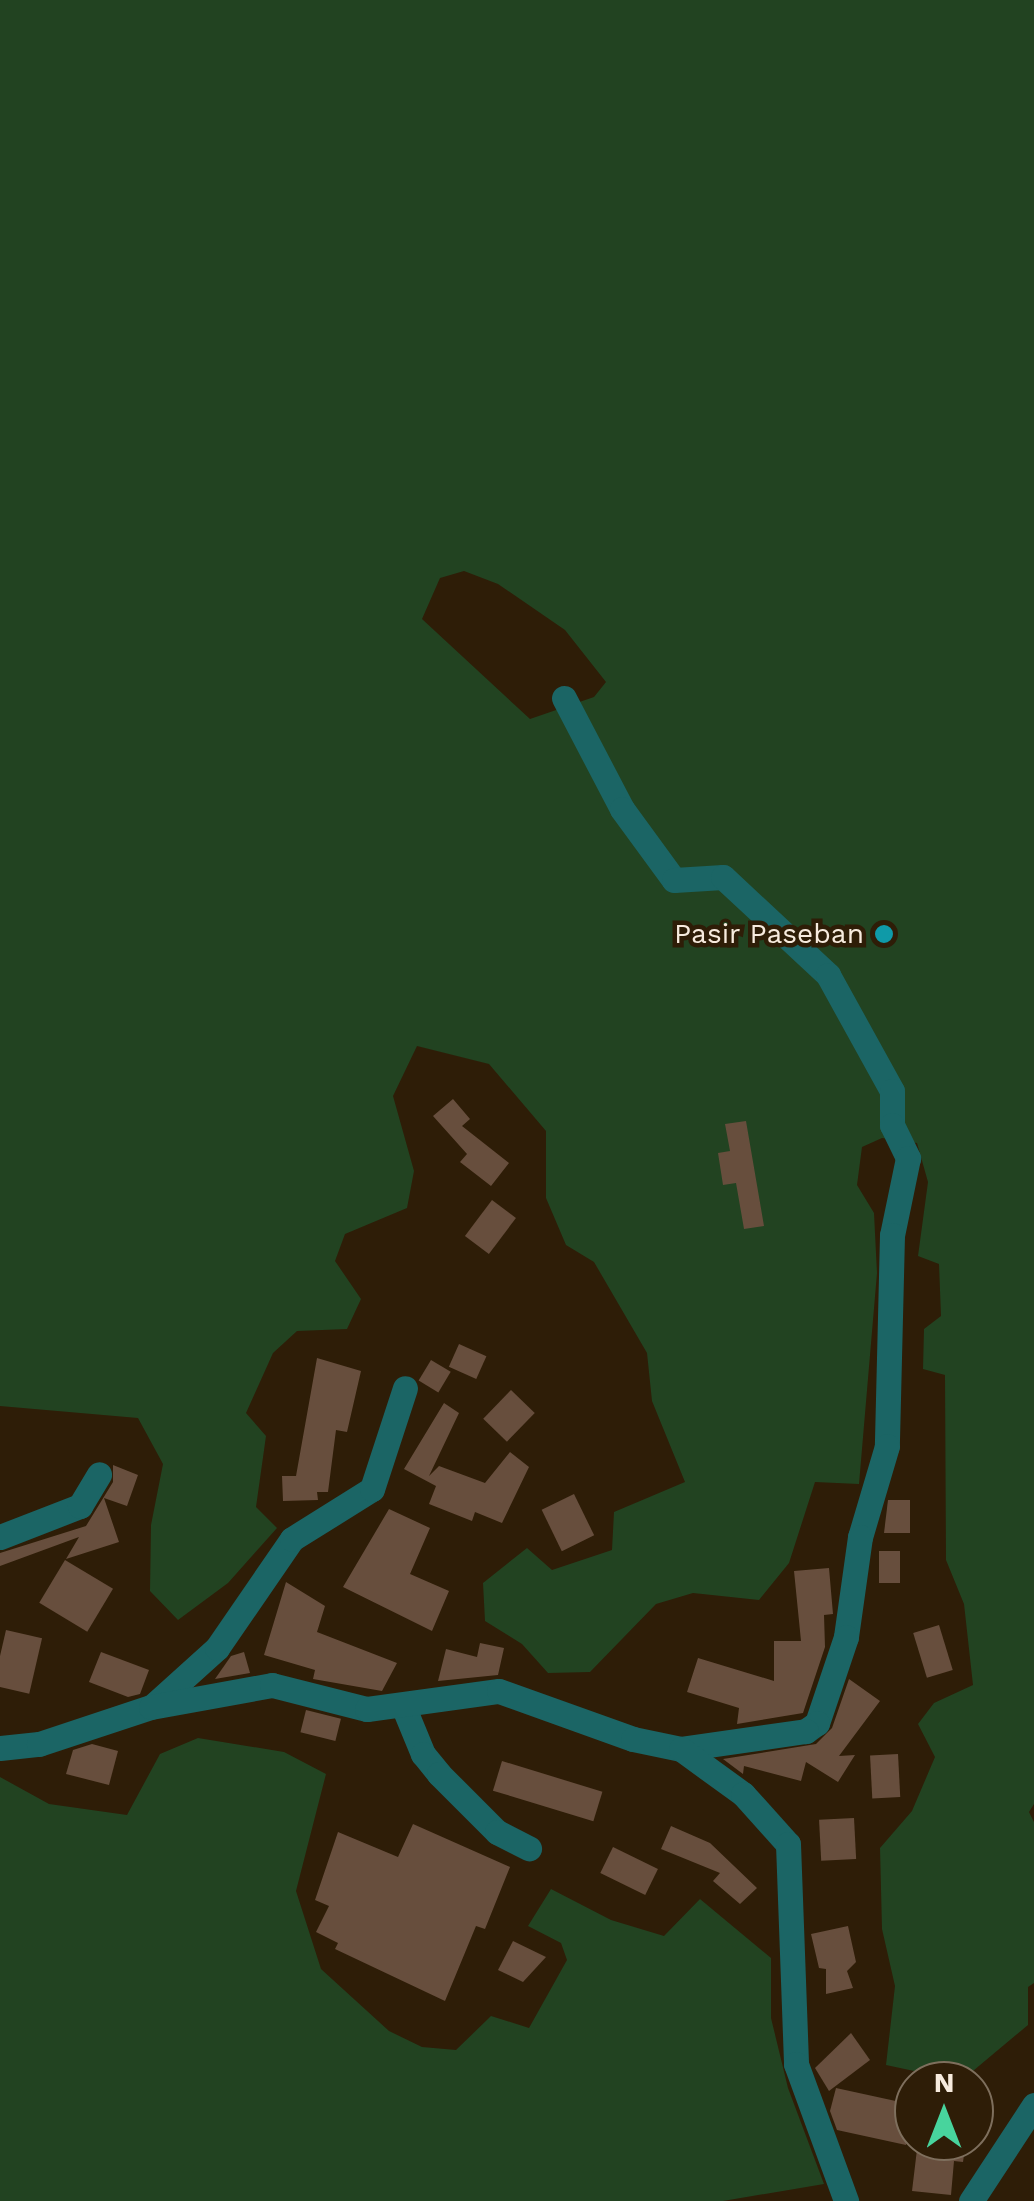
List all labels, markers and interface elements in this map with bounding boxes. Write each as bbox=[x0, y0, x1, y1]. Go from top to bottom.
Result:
place label: Pasir Paseban bbox=[673, 917, 864, 951]
marker: Pasir Paseban bbox=[873, 923, 895, 945]
north arrow bbox=[894, 2061, 994, 2161]
text: N bbox=[934, 2066, 954, 2099]

